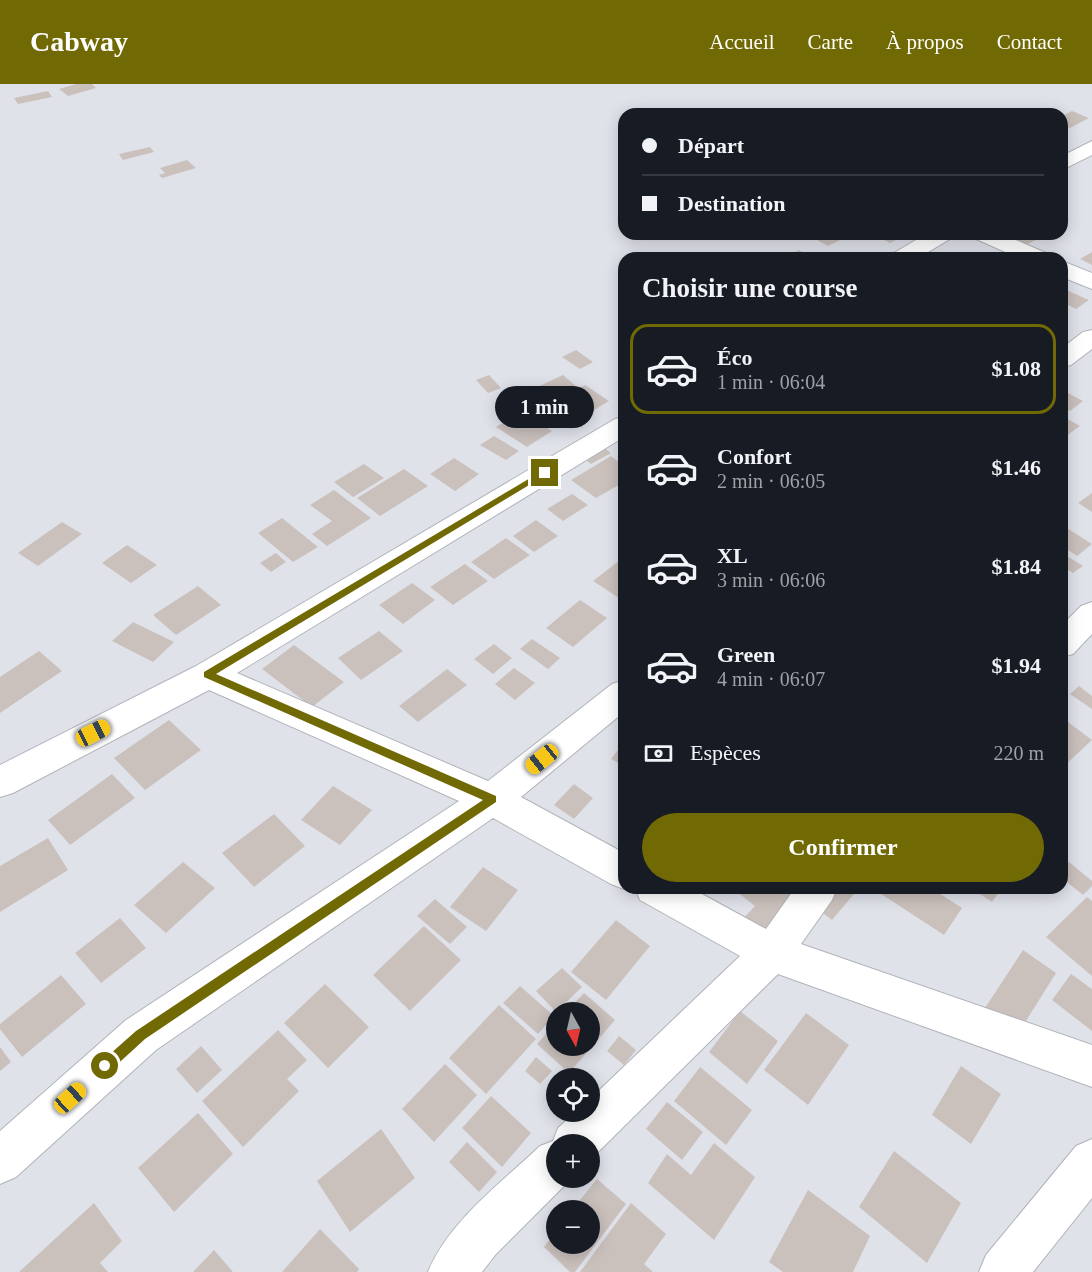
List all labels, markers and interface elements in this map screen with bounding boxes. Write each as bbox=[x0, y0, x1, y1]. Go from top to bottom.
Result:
text: Cabway bbox=[30, 26, 128, 57]
text: Accueil bbox=[709, 30, 775, 54]
text: Carte bbox=[808, 30, 853, 54]
text: À propos bbox=[886, 30, 964, 54]
text: Contact bbox=[997, 30, 1062, 54]
text: Départ bbox=[678, 133, 744, 158]
text: Destination bbox=[678, 191, 786, 216]
text: Choisir une course bbox=[642, 273, 858, 303]
icon: car bbox=[645, 342, 699, 396]
text: Éco bbox=[717, 345, 752, 370]
text: $1.08 bbox=[992, 356, 1041, 381]
text: 1 min · 06:04 bbox=[717, 371, 825, 393]
callout: 1 min bbox=[496, 386, 594, 428]
text: 1 min bbox=[520, 396, 569, 418]
icon: car bbox=[645, 441, 699, 495]
text: Confort bbox=[717, 444, 792, 469]
text: $1.46 bbox=[992, 455, 1041, 480]
route end bbox=[531, 459, 558, 486]
text: 2 min · 06:05 bbox=[717, 470, 825, 492]
icon: car bbox=[645, 540, 699, 594]
text: XL bbox=[717, 543, 748, 568]
text: $1.84 bbox=[992, 554, 1041, 579]
text: 3 min · 06:06 bbox=[717, 569, 825, 591]
icon: car bbox=[645, 639, 699, 693]
text: Green bbox=[717, 642, 775, 667]
text: $1.94 bbox=[992, 653, 1041, 678]
text: 4 min · 06:07 bbox=[717, 668, 825, 690]
car bbox=[73, 717, 113, 749]
icon: cash bbox=[642, 737, 675, 770]
text: Espèces bbox=[690, 740, 761, 765]
car bbox=[522, 741, 562, 777]
text: 220 m bbox=[993, 742, 1044, 764]
button: Confirmer bbox=[642, 813, 1044, 882]
north arrow bbox=[546, 1002, 600, 1056]
map controls bbox=[546, 1002, 600, 1254]
route start bbox=[91, 1052, 118, 1079]
button: locate bbox=[546, 1068, 600, 1122]
car bbox=[51, 1079, 89, 1117]
button: + bbox=[546, 1134, 600, 1188]
button: − bbox=[546, 1200, 600, 1254]

